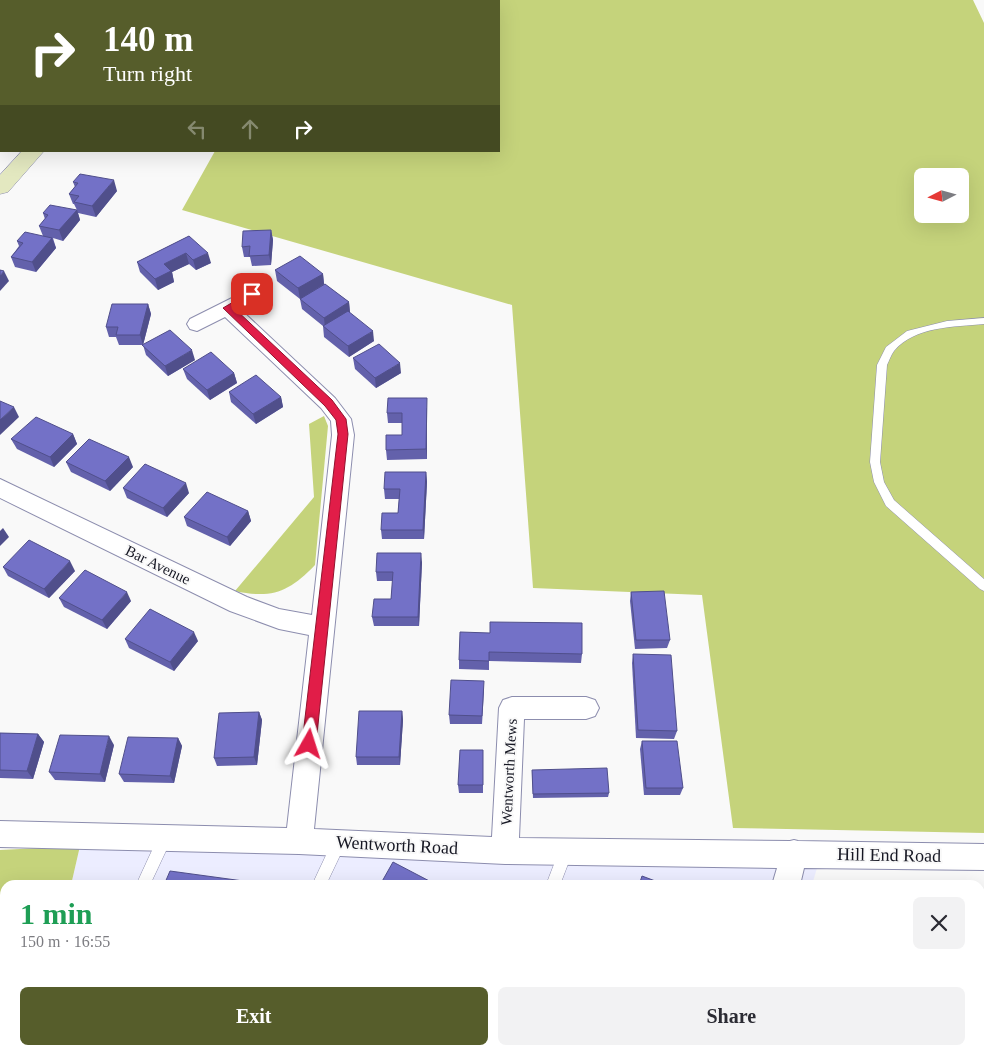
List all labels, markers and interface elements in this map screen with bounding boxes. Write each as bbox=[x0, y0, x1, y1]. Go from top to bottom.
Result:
icon: right bbox=[20, 20, 85, 85]
text: 140 m bbox=[103, 20, 193, 59]
text: Turn right bbox=[103, 61, 192, 86]
icon: left bbox=[183, 115, 211, 143]
icon: ahead bbox=[236, 115, 264, 143]
icon: right bbox=[289, 115, 317, 143]
north arrow bbox=[914, 168, 969, 222]
map controls bbox=[914, 168, 969, 223]
pin bbox=[231, 273, 273, 315]
icon: arrive bbox=[238, 280, 266, 308]
street label: Bar Avenue bbox=[123, 542, 193, 588]
position arrow bbox=[282, 717, 334, 769]
street label: Wentworth Mews bbox=[498, 718, 520, 826]
street label: Wentworth Road bbox=[336, 832, 458, 858]
street label: Hill End Road bbox=[837, 844, 941, 866]
text: 1 min bbox=[20, 897, 93, 930]
button: close bbox=[913, 897, 965, 949]
text: 150 m · 16:55 bbox=[20, 933, 110, 950]
button: Exit bbox=[20, 987, 488, 1045]
button: Share bbox=[498, 987, 965, 1045]

